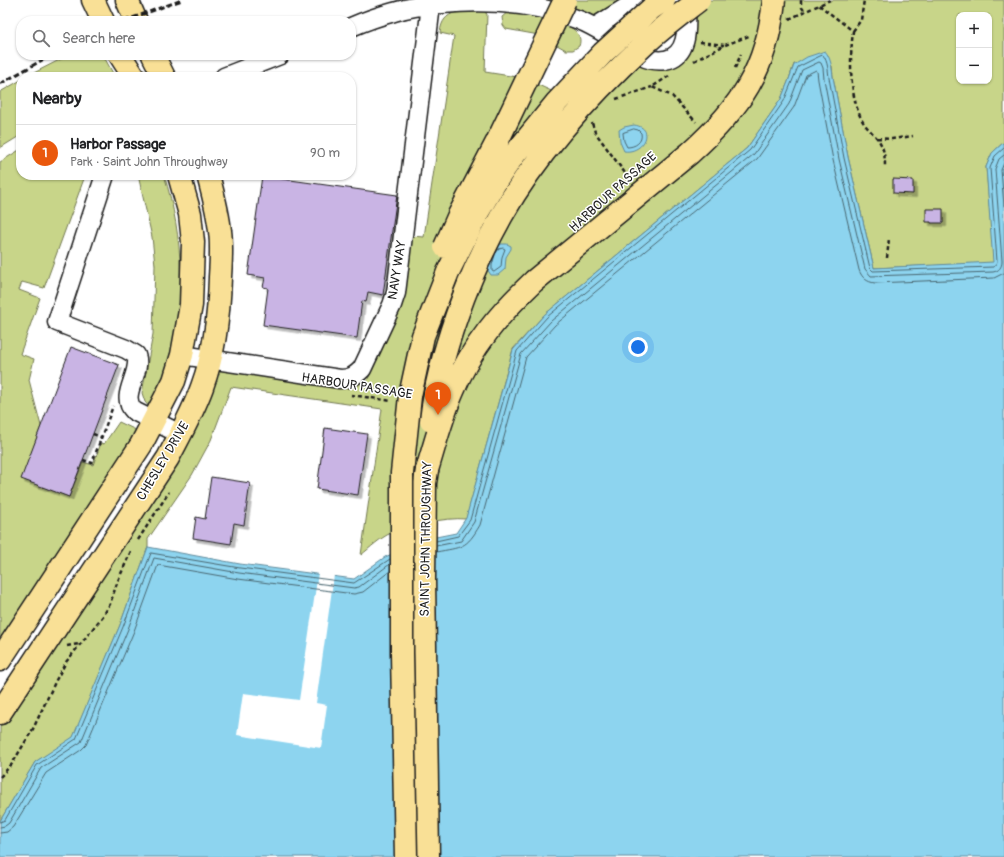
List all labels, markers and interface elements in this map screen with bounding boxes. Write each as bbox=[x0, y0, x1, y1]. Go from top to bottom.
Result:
map controls bbox=[956, 12, 992, 84]
button: + bbox=[956, 12, 992, 48]
search box bbox=[16, 16, 356, 60]
icon: search bbox=[30, 27, 52, 49]
text: Search here bbox=[62, 29, 135, 48]
button: − bbox=[956, 48, 992, 84]
text: Nearby bbox=[32, 88, 81, 109]
text: Harbor Passage bbox=[70, 135, 166, 154]
text: 1 bbox=[42, 145, 48, 161]
text: 90 m bbox=[310, 145, 340, 161]
street label: HARBOUR PASSAGE bbox=[566, 148, 660, 235]
text: Park · Saint John Throughway bbox=[70, 154, 228, 170]
street label: NAVY WAY bbox=[384, 239, 410, 301]
your location bbox=[628, 337, 648, 357]
street label: HARBOUR PASSAGE bbox=[300, 369, 414, 403]
pin: 1 bbox=[425, 382, 451, 415]
street label: CHESLEY DRIVE bbox=[133, 419, 193, 503]
street label: SAINT JOHN THROUGHWAY bbox=[417, 461, 435, 617]

